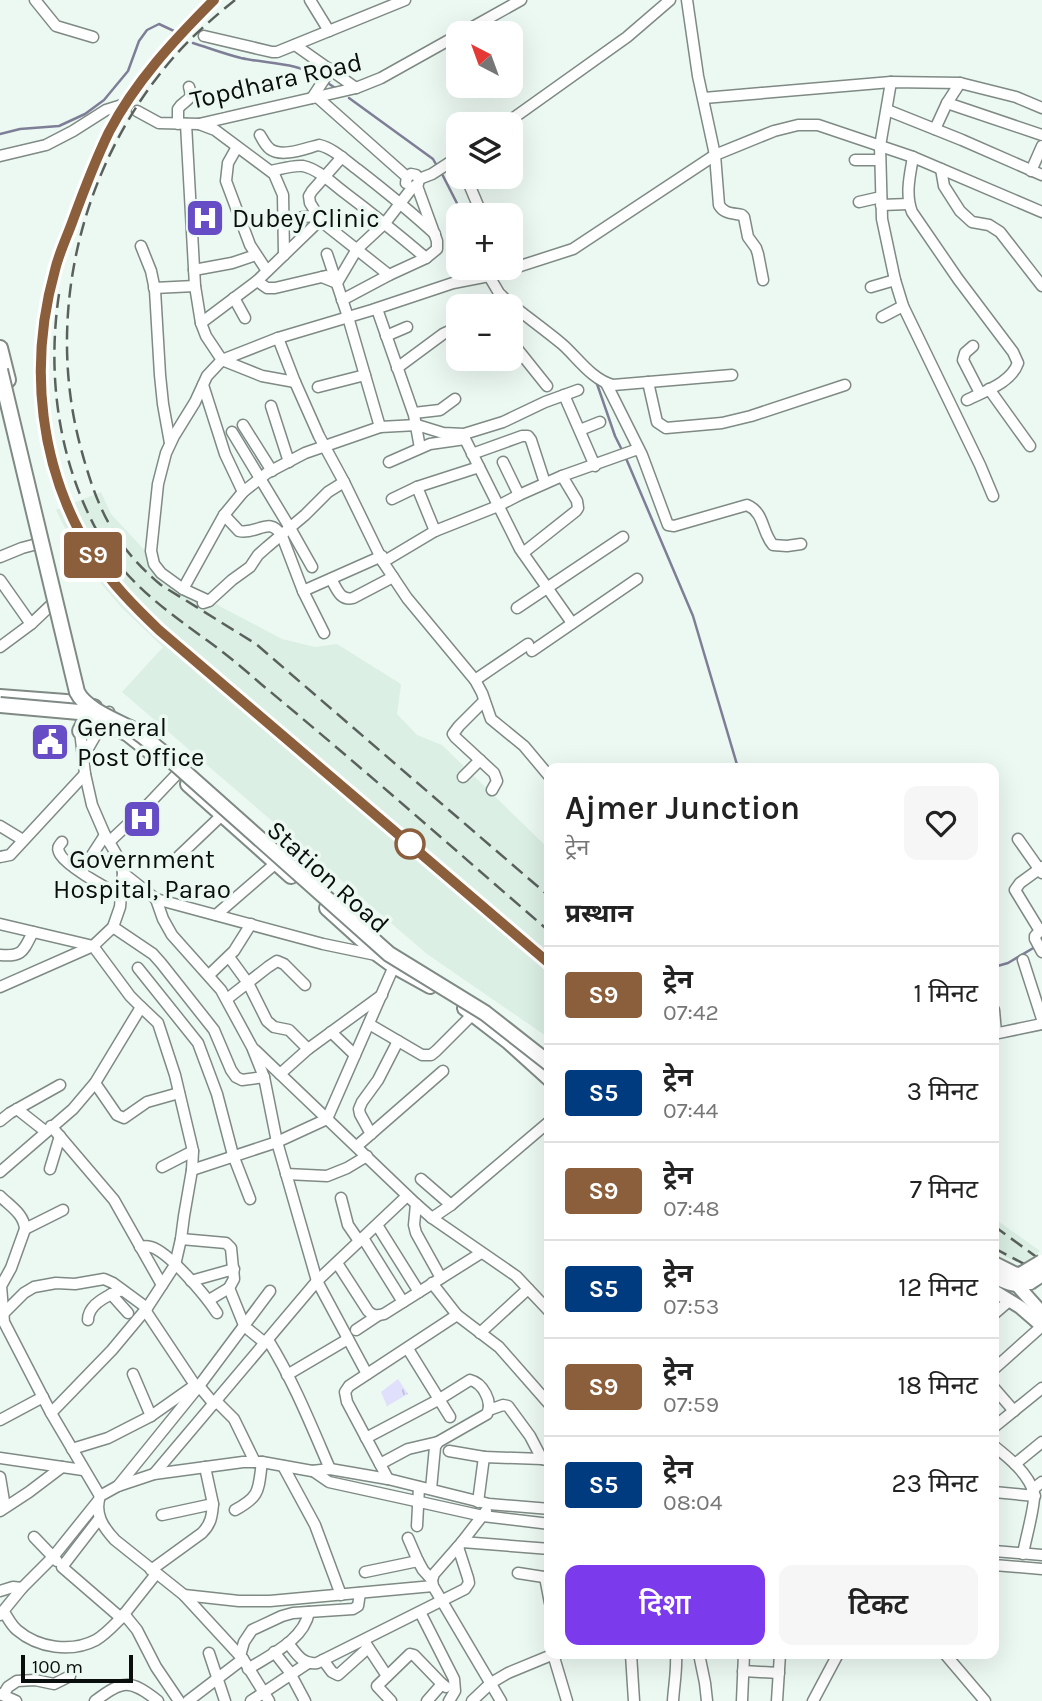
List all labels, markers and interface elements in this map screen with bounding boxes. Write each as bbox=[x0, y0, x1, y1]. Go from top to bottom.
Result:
north arrow bbox=[446, 21, 523, 98]
map controls bbox=[446, 21, 523, 371]
street label: Topdhara Road bbox=[187, 46, 365, 116]
button: layers bbox=[446, 112, 523, 189]
hospital icon: Dubey Clinic bbox=[184, 197, 226, 239]
place label: Dubey Clinic bbox=[232, 203, 380, 234]
button: + bbox=[446, 203, 523, 280]
button: − bbox=[446, 294, 523, 371]
line badge: S9 bbox=[62, 532, 124, 578]
text: S9 bbox=[78, 541, 108, 569]
place label: General Post Office bbox=[77, 712, 204, 773]
public building icon: General Post Office bbox=[29, 721, 71, 763]
button: heart bbox=[904, 786, 978, 860]
text: Ajmer Junction bbox=[565, 789, 800, 827]
hospital icon: Government Hospital, Parao bbox=[121, 798, 163, 840]
street label: Station Road bbox=[261, 814, 395, 940]
unlabelled marker bbox=[395, 829, 425, 859]
text: ट्रेन bbox=[565, 834, 589, 861]
place label: Government Hospital, Parao bbox=[53, 844, 231, 905]
text: प्रस्थान bbox=[565, 898, 633, 929]
text: ट्रेन bbox=[663, 964, 693, 995]
text: 1 मिनट bbox=[913, 978, 978, 1009]
text: S9 bbox=[589, 981, 618, 1009]
text: 07:42 bbox=[663, 999, 719, 1026]
text: ट्रेन bbox=[663, 1062, 693, 1093]
text: 3 मिनट bbox=[907, 1076, 978, 1107]
text: S5 bbox=[589, 1079, 618, 1107]
text: 07:44 bbox=[663, 1097, 718, 1124]
text: ट्रेन bbox=[663, 1160, 693, 1191]
text: 7 मिनट bbox=[910, 1174, 978, 1205]
text: S9 bbox=[589, 1177, 618, 1205]
text: 07:48 bbox=[663, 1195, 720, 1222]
text: ट्रेन bbox=[663, 1258, 693, 1289]
text: 12 मिनट bbox=[898, 1272, 978, 1303]
text: S5 bbox=[589, 1275, 618, 1303]
text: 07:53 bbox=[663, 1293, 719, 1320]
text: ट्रेन bbox=[663, 1356, 693, 1387]
text: 18 मिनट bbox=[897, 1370, 978, 1401]
text: S9 bbox=[589, 1373, 618, 1401]
text: 07:59 bbox=[663, 1391, 719, 1418]
text: ट्रेन bbox=[663, 1454, 693, 1485]
text: 23 मिनट bbox=[892, 1468, 978, 1499]
text: S5 bbox=[589, 1471, 618, 1499]
text: 08:04 bbox=[663, 1489, 723, 1516]
button: दिशा bbox=[565, 1565, 765, 1645]
button: टिकट bbox=[779, 1565, 978, 1645]
scale bar bbox=[21, 1652, 133, 1684]
text: 100 m bbox=[32, 1656, 83, 1678]

